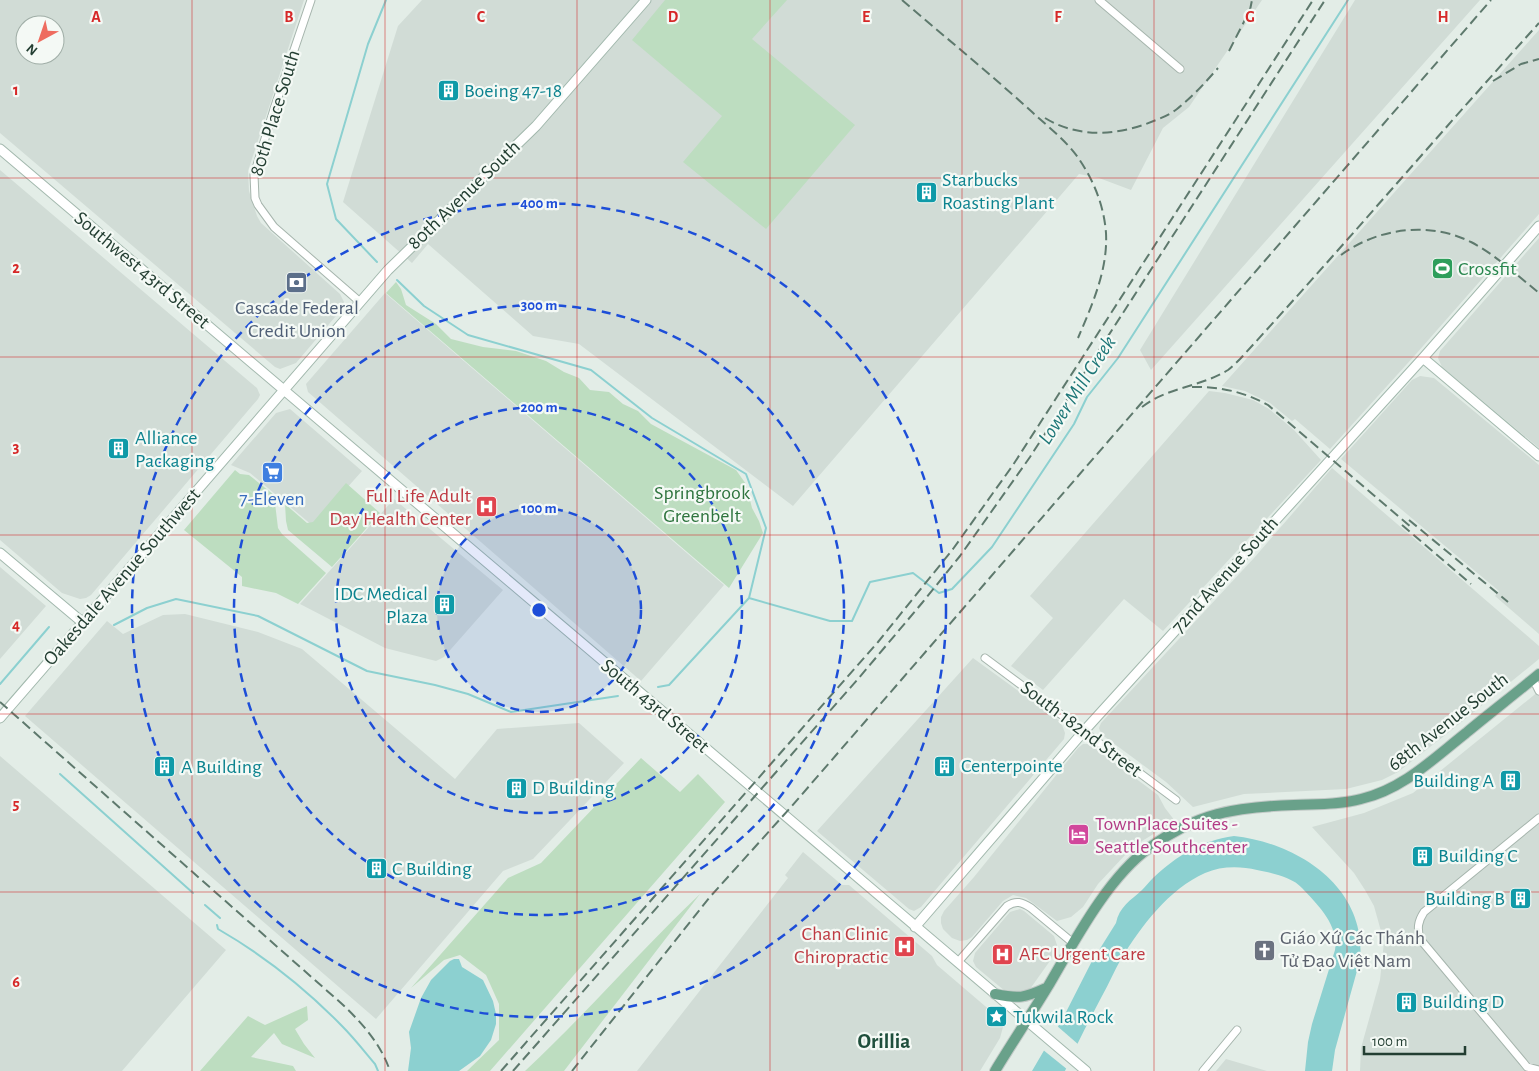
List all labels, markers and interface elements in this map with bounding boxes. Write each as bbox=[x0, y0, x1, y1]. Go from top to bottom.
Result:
text: A bbox=[91, 9, 101, 25]
text: B bbox=[284, 9, 294, 25]
text: C bbox=[477, 9, 486, 25]
text: D bbox=[668, 9, 679, 25]
text: E bbox=[862, 9, 870, 25]
text: F bbox=[1054, 9, 1062, 25]
text: G bbox=[1245, 9, 1255, 25]
text: H bbox=[1437, 9, 1449, 25]
north arrow bbox=[15, 15, 65, 65]
text: N bbox=[24, 41, 41, 58]
street label: 80th Place South bbox=[246, 48, 304, 178]
building icon: Boeing 47-18 bbox=[436, 79, 460, 103]
place label: Boeing 47-18 bbox=[464, 81, 562, 101]
text: 1 bbox=[13, 82, 19, 98]
street label: 80th Avenue South bbox=[404, 137, 524, 253]
place label: Starbucks Roasting Plant bbox=[942, 170, 1055, 213]
building icon: Starbucks Roasting Plant bbox=[914, 180, 938, 204]
text: 400 m bbox=[520, 196, 558, 211]
street label: Southwest 43rd Street bbox=[70, 208, 214, 333]
sports icon: Crossfit bbox=[1430, 257, 1454, 281]
place label: Crossfit bbox=[1458, 259, 1517, 279]
text: 2 bbox=[12, 260, 20, 276]
bank icon: Cascade Federal Credit Union bbox=[285, 270, 309, 294]
place label: Cascade Federal Credit Union bbox=[235, 298, 359, 341]
text: 300 m bbox=[521, 298, 557, 313]
water label: Lower Mill Creek bbox=[1034, 332, 1120, 448]
text: 200 m bbox=[520, 400, 558, 415]
place label: Alliance Packaging bbox=[135, 428, 215, 471]
building icon: Alliance Packaging bbox=[107, 437, 131, 461]
text: 3 bbox=[13, 439, 20, 455]
supermarket icon: 7-Eleven bbox=[260, 461, 284, 485]
park label: Springbrook Greenbelt bbox=[654, 483, 750, 526]
street label: Oakesdale Avenue Southwest bbox=[40, 484, 205, 669]
place label: Full Life Adult Day Health Center bbox=[329, 486, 472, 529]
place label: 7-Eleven bbox=[239, 489, 305, 509]
hospital icon: Full Life Adult Day Health Center bbox=[475, 495, 499, 519]
text: 100 m bbox=[521, 501, 557, 516]
street label: 72nd Avenue South bbox=[1168, 513, 1282, 637]
place label: IDC Medical Plaza bbox=[335, 584, 428, 627]
building icon: IDC Medical Plaza bbox=[432, 593, 456, 617]
centre of rings bbox=[530, 601, 548, 619]
text: 4 bbox=[12, 617, 20, 633]
street label: South 43rd Street bbox=[597, 655, 713, 757]
street label: 68th Avenue South bbox=[1384, 669, 1512, 775]
street label: South 182nd Street bbox=[1017, 677, 1146, 781]
building icon: Centerpointe bbox=[933, 754, 957, 778]
building icon: A Building bbox=[153, 755, 177, 779]
place label: Centerpointe bbox=[961, 756, 1063, 776]
place label: A Building bbox=[181, 757, 262, 777]
building icon: Building A bbox=[1498, 769, 1522, 793]
place label: Building A bbox=[1413, 771, 1494, 791]
building icon: D Building bbox=[504, 776, 528, 800]
place label: D Building bbox=[532, 778, 614, 798]
text: 5 bbox=[13, 796, 20, 812]
place label: TownPlace Suites - Seattle Southcenter bbox=[1095, 814, 1248, 857]
hotel icon: TownPlace Suites - Seattle Southcenter bbox=[1067, 823, 1091, 847]
building icon: Building C bbox=[1410, 844, 1434, 868]
place label: Building C bbox=[1438, 846, 1518, 866]
building icon: C Building bbox=[364, 857, 388, 881]
place label: C Building bbox=[392, 859, 472, 879]
building icon: Building B bbox=[1509, 887, 1533, 911]
place label: Building B bbox=[1425, 889, 1505, 909]
place label: Chan Clinic Chiropractic bbox=[794, 924, 888, 967]
place label: Giáo Xứ Các Thánh Tử Đạo Việt Nam bbox=[1280, 928, 1425, 971]
hospital icon: Chan Clinic Chiropractic bbox=[892, 934, 916, 958]
church icon: Giáo Xứ Các Thánh Tử Đạo Việt Nam bbox=[1252, 938, 1276, 962]
hospital icon: AFC Urgent Care bbox=[991, 942, 1015, 966]
place label: AFC Urgent Care bbox=[1019, 944, 1146, 964]
text: 6 bbox=[12, 974, 20, 990]
building icon: Building D bbox=[1394, 990, 1418, 1014]
place label: Building D bbox=[1422, 992, 1504, 1012]
place icon: Tukwila Rock bbox=[985, 1005, 1009, 1029]
place label: Tukwila Rock bbox=[1013, 1007, 1113, 1027]
scale bar bbox=[1364, 1024, 1465, 1056]
district label: Orillia bbox=[858, 1031, 910, 1052]
text: 100 m bbox=[1372, 1034, 1407, 1049]

